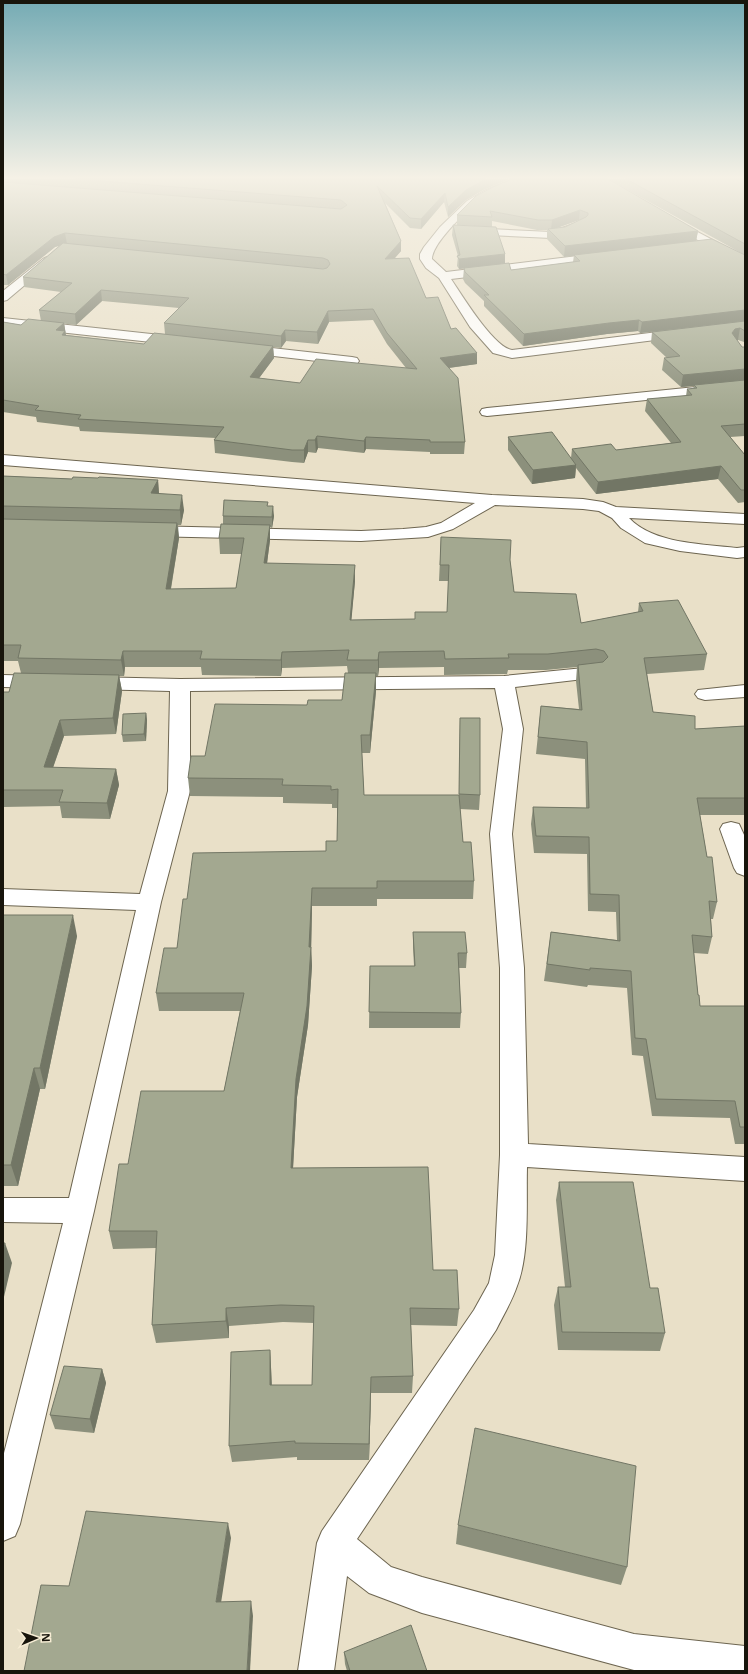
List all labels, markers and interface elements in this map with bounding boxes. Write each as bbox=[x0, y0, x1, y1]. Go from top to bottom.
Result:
north arrow bbox=[16, 1618, 56, 1658]
text: N bbox=[39, 1633, 54, 1642]

